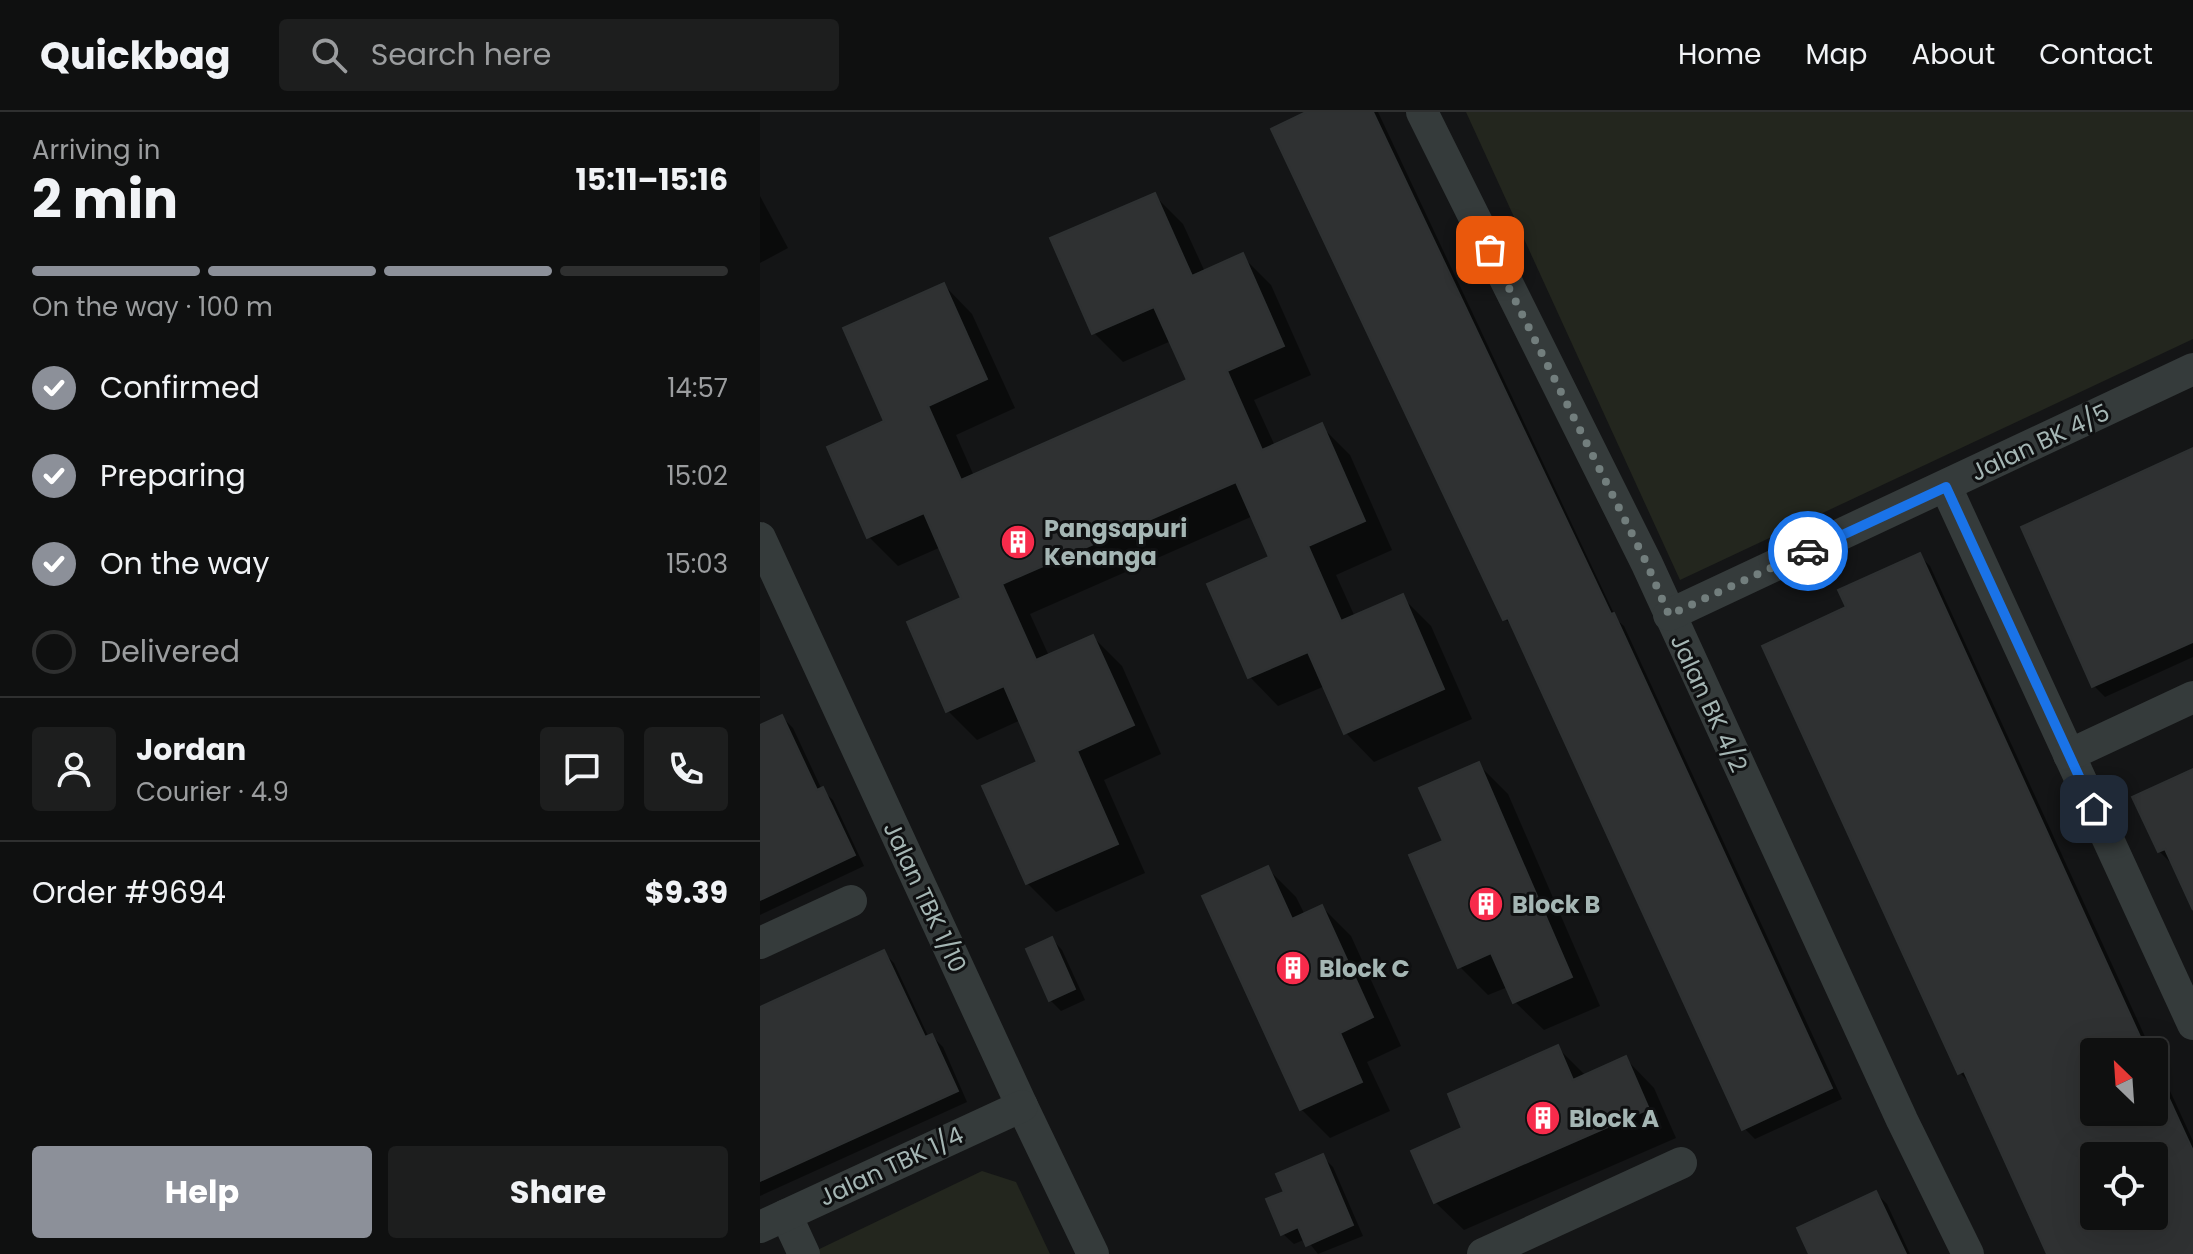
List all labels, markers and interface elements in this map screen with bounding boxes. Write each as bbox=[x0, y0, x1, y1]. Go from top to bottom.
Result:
search box bbox=[279, 19, 839, 91]
text: Quickbag bbox=[40, 29, 231, 82]
icon: search bbox=[307, 33, 351, 77]
text: Search here bbox=[371, 33, 551, 76]
text: Home bbox=[1678, 35, 1761, 74]
text: Map bbox=[1805, 35, 1867, 74]
text: About bbox=[1911, 35, 1995, 74]
text: Contact bbox=[2039, 35, 2153, 74]
text: Arriving in bbox=[32, 132, 161, 168]
text: 15:11–15:16 bbox=[576, 158, 728, 201]
text: 2 min bbox=[32, 163, 178, 236]
pin bbox=[1456, 216, 1524, 284]
icon: bag bbox=[1468, 228, 1512, 272]
text: On the way · 100 m bbox=[32, 289, 273, 325]
icon: check bbox=[32, 366, 76, 410]
text: Confirmed bbox=[100, 366, 260, 409]
text: 14:57 bbox=[667, 370, 728, 406]
street label: Jalan BK 4/5 bbox=[1965, 395, 2115, 489]
icon: check bbox=[32, 454, 76, 498]
text: Preparing bbox=[100, 454, 246, 497]
text: 15:02 bbox=[667, 458, 728, 494]
courier bbox=[1768, 511, 1848, 591]
place label: Pangsapuri Kenanga bbox=[1044, 512, 1187, 573]
building icon: Pangsapuri Kenanga bbox=[999, 523, 1037, 561]
icon: car bbox=[1786, 529, 1830, 573]
icon: check bbox=[32, 542, 76, 586]
text: On the way bbox=[100, 542, 269, 585]
text: 15:03 bbox=[666, 546, 728, 582]
street label: Jalan BK 4/2 bbox=[1663, 629, 1755, 777]
text: Delivered bbox=[100, 630, 240, 673]
button: person bbox=[32, 727, 116, 811]
button: chat bbox=[540, 727, 624, 811]
button: phone bbox=[644, 727, 728, 811]
text: Jordan bbox=[136, 728, 246, 771]
text: Courier · 4.9 bbox=[136, 774, 289, 810]
pin bbox=[2060, 775, 2128, 843]
icon: home bbox=[2072, 787, 2116, 831]
street label: Jalan TBK 1/10 bbox=[876, 816, 974, 978]
text: Order #9694 bbox=[32, 871, 226, 914]
text: $9.39 bbox=[645, 871, 728, 914]
building icon: Block B bbox=[1467, 885, 1505, 923]
place label: Block B bbox=[1512, 888, 1600, 921]
building icon: Block C bbox=[1274, 949, 1312, 987]
place label: Block C bbox=[1319, 952, 1410, 985]
north arrow bbox=[2080, 1038, 2168, 1126]
map controls bbox=[2080, 1038, 2168, 1230]
building icon: Block A bbox=[1524, 1099, 1562, 1137]
place label: Block A bbox=[1569, 1102, 1660, 1135]
street label: Jalan TBK 1/4 bbox=[814, 1118, 968, 1214]
button: locate bbox=[2080, 1142, 2168, 1230]
button: Help bbox=[32, 1146, 372, 1238]
button: Share bbox=[388, 1146, 728, 1238]

